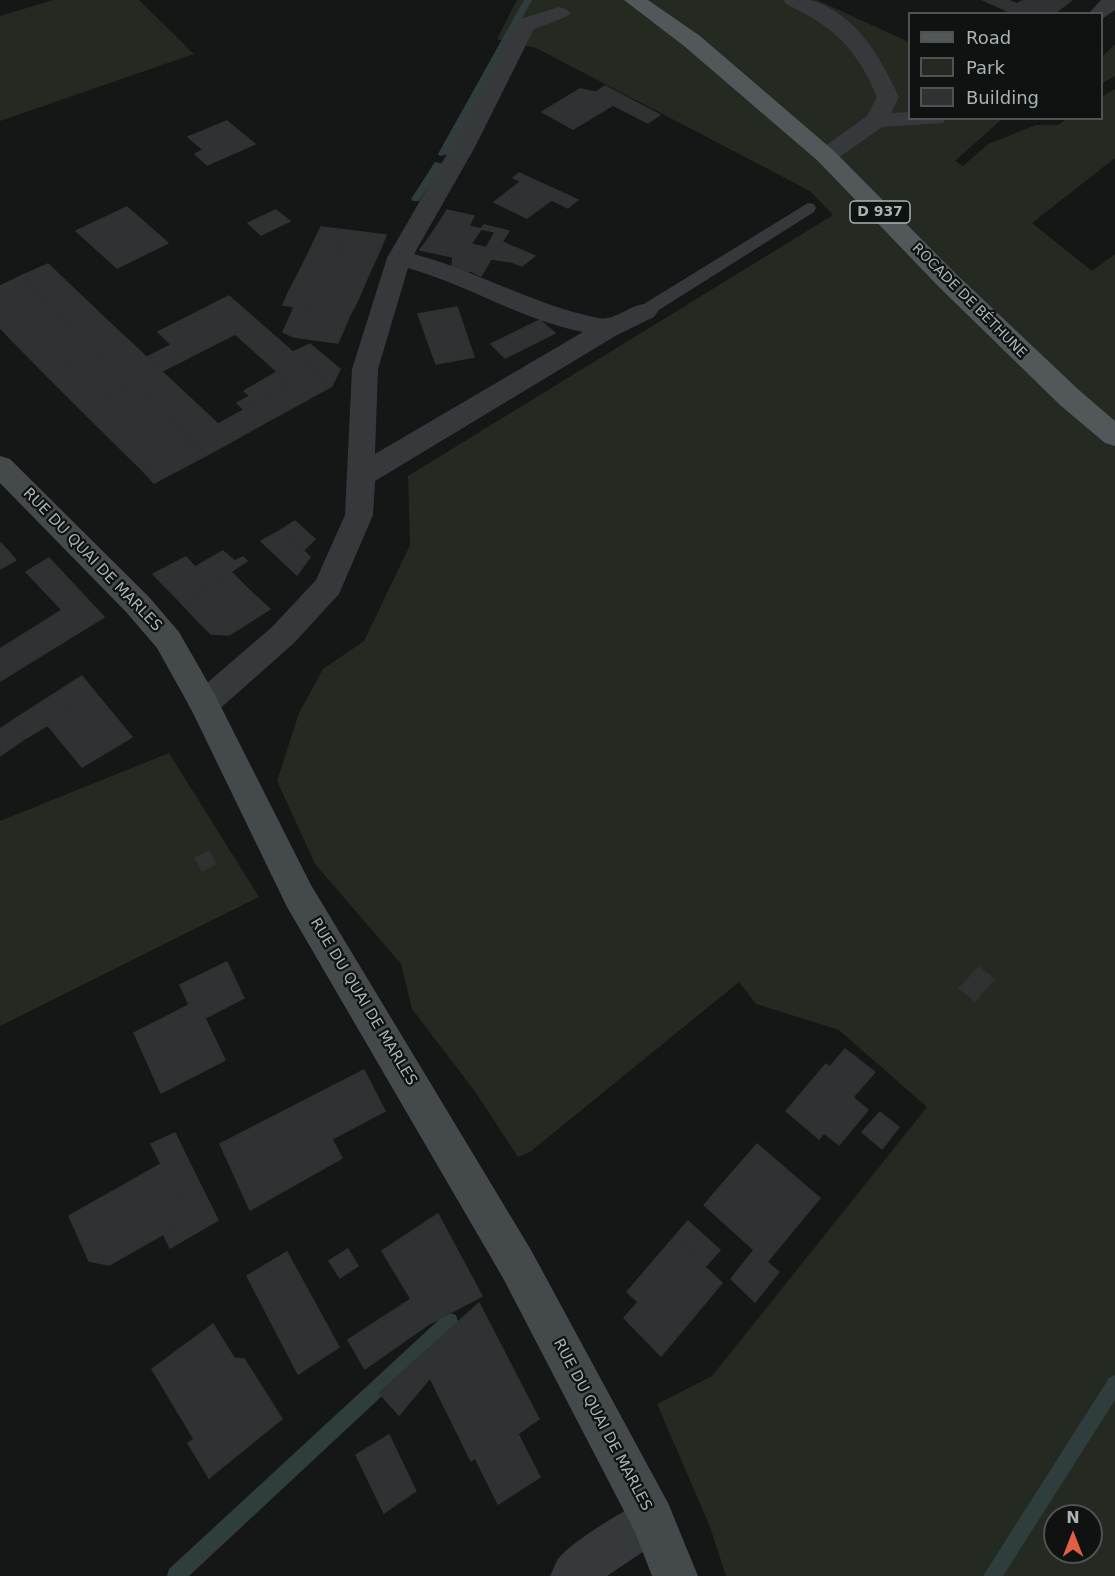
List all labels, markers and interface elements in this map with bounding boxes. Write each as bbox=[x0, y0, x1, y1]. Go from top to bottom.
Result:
legend bbox=[908, 12, 1103, 120]
text: Road bbox=[966, 27, 1011, 48]
text: Park bbox=[966, 57, 1005, 78]
text: Building bbox=[966, 87, 1039, 108]
road number: D 937 bbox=[850, 201, 910, 223]
street label: ROCADE DE BÉTHUNE bbox=[908, 240, 1030, 362]
street label: RUE DU QUAI DE MARLES bbox=[19, 485, 165, 635]
street label: RUE DU QUAI DE MARLES bbox=[306, 915, 420, 1089]
street label: RUE DU QUAI DE MARLES bbox=[549, 1336, 655, 1514]
north arrow bbox=[1043, 1504, 1103, 1564]
text: N bbox=[1066, 1508, 1080, 1527]

